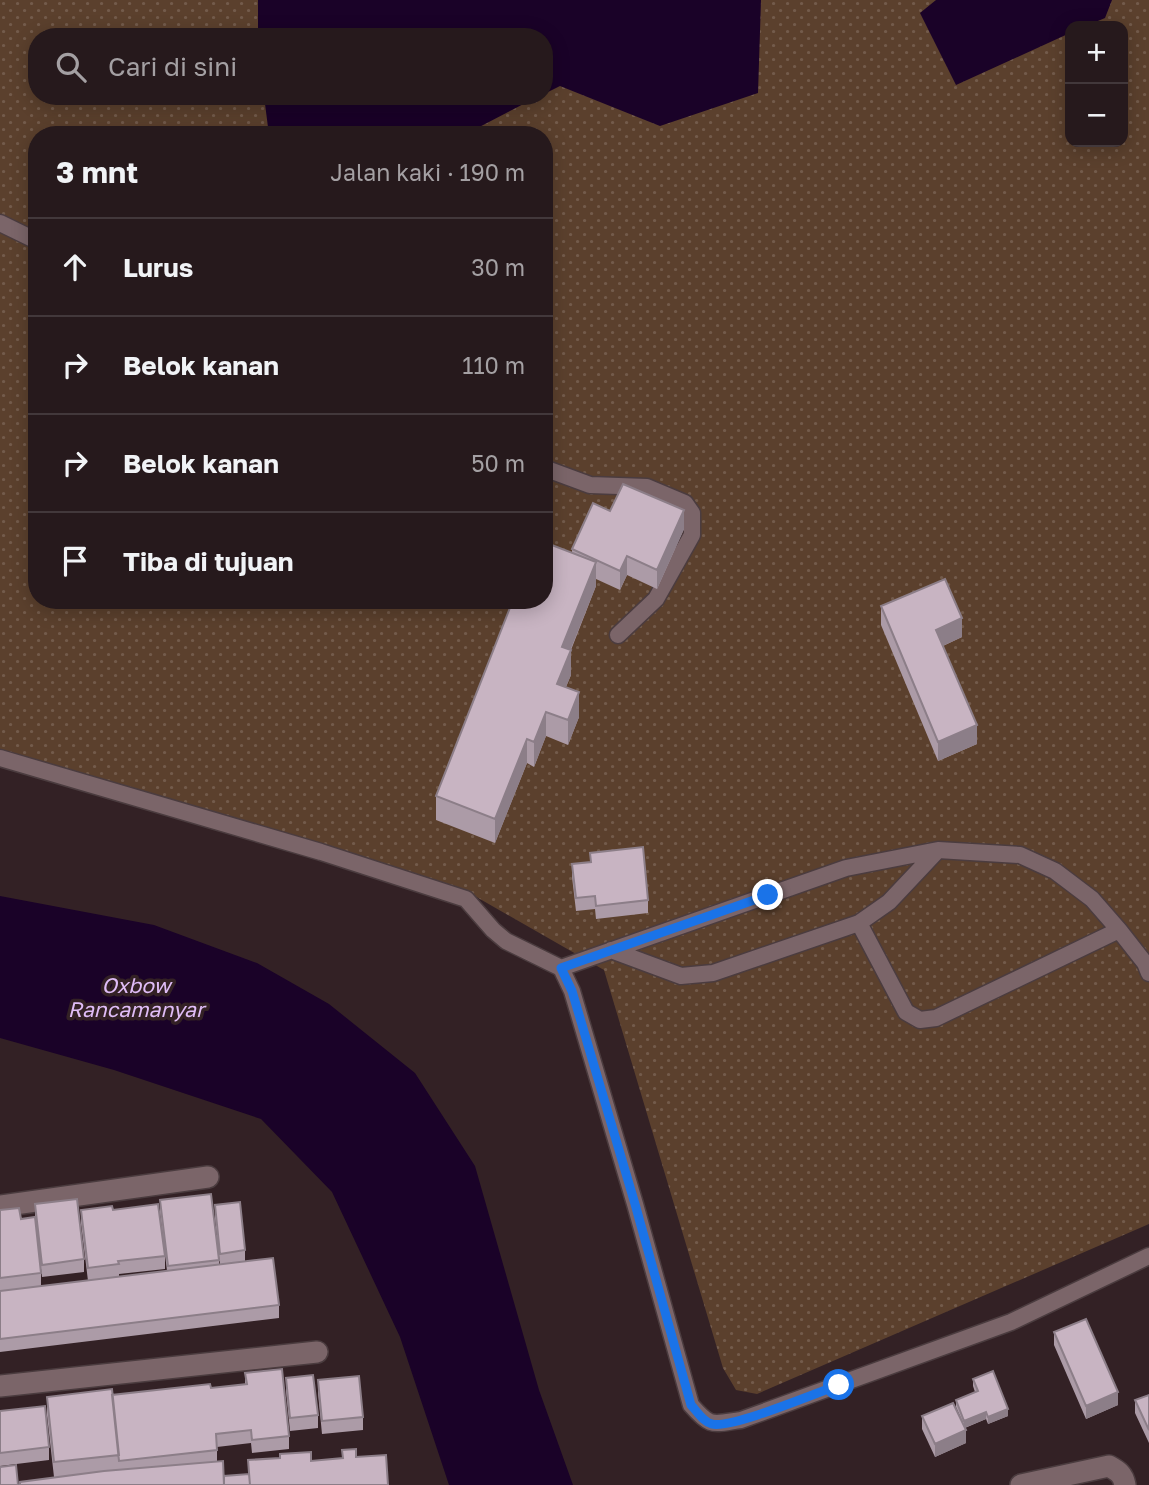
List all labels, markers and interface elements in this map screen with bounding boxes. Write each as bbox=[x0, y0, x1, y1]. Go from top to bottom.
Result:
map controls bbox=[1065, 21, 1128, 147]
button: + bbox=[1065, 21, 1128, 84]
search box bbox=[28, 28, 553, 105]
icon: search bbox=[52, 48, 90, 86]
text: Cari di sini bbox=[108, 51, 237, 82]
button: − bbox=[1065, 84, 1128, 147]
text: 3 mnt bbox=[56, 154, 138, 190]
text: Jalan kaki · 190 m bbox=[330, 158, 525, 186]
icon: ahead bbox=[56, 248, 94, 286]
text: Lurus bbox=[123, 252, 193, 283]
text: 30 m bbox=[471, 253, 525, 281]
icon: right bbox=[56, 346, 94, 384]
text: Belok kanan bbox=[123, 350, 279, 381]
text: 110 m bbox=[462, 351, 525, 379]
icon: right bbox=[56, 444, 94, 482]
text: Belok kanan bbox=[123, 448, 279, 479]
text: 50 m bbox=[471, 449, 525, 477]
icon: arrive bbox=[56, 542, 94, 580]
text: Tiba di tujuan bbox=[123, 546, 293, 577]
route end bbox=[752, 879, 783, 910]
water label: Oxbow Rancamanyar bbox=[68, 972, 207, 1022]
route start bbox=[823, 1369, 854, 1400]

